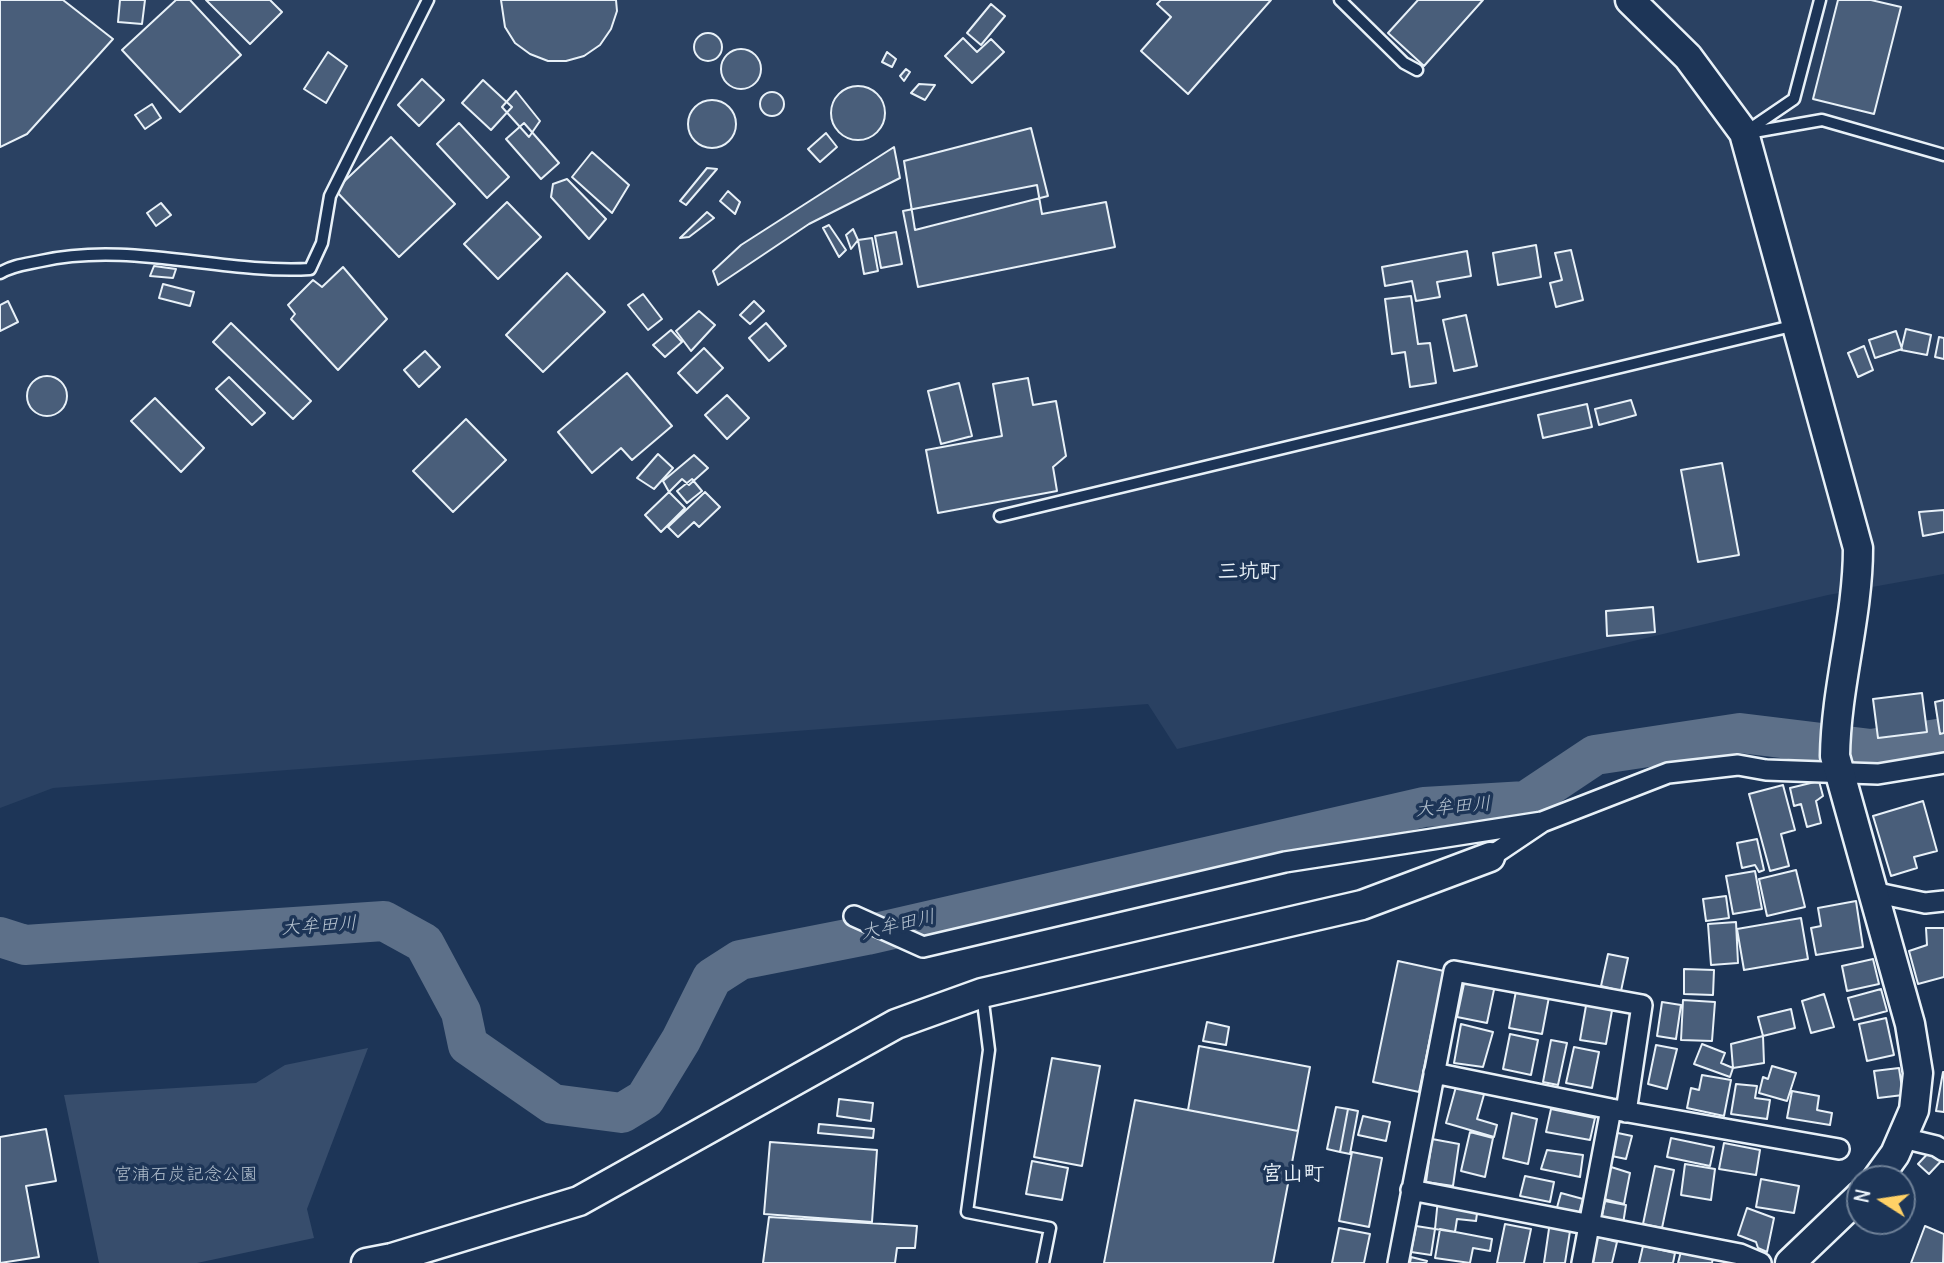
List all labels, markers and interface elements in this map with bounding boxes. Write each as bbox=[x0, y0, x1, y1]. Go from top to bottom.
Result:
district label: 三坑町 bbox=[1218, 559, 1280, 585]
water label: 大牟田川 bbox=[1414, 792, 1492, 822]
water label: 大牟田川 bbox=[858, 905, 938, 945]
water label: 大牟田川 bbox=[280, 912, 358, 940]
district label: 宮山町 bbox=[1262, 1161, 1324, 1187]
park label: 宮浦石炭記念公園 bbox=[114, 1164, 258, 1186]
north arrow bbox=[1846, 1165, 1916, 1235]
text: N bbox=[1849, 1187, 1876, 1205]

